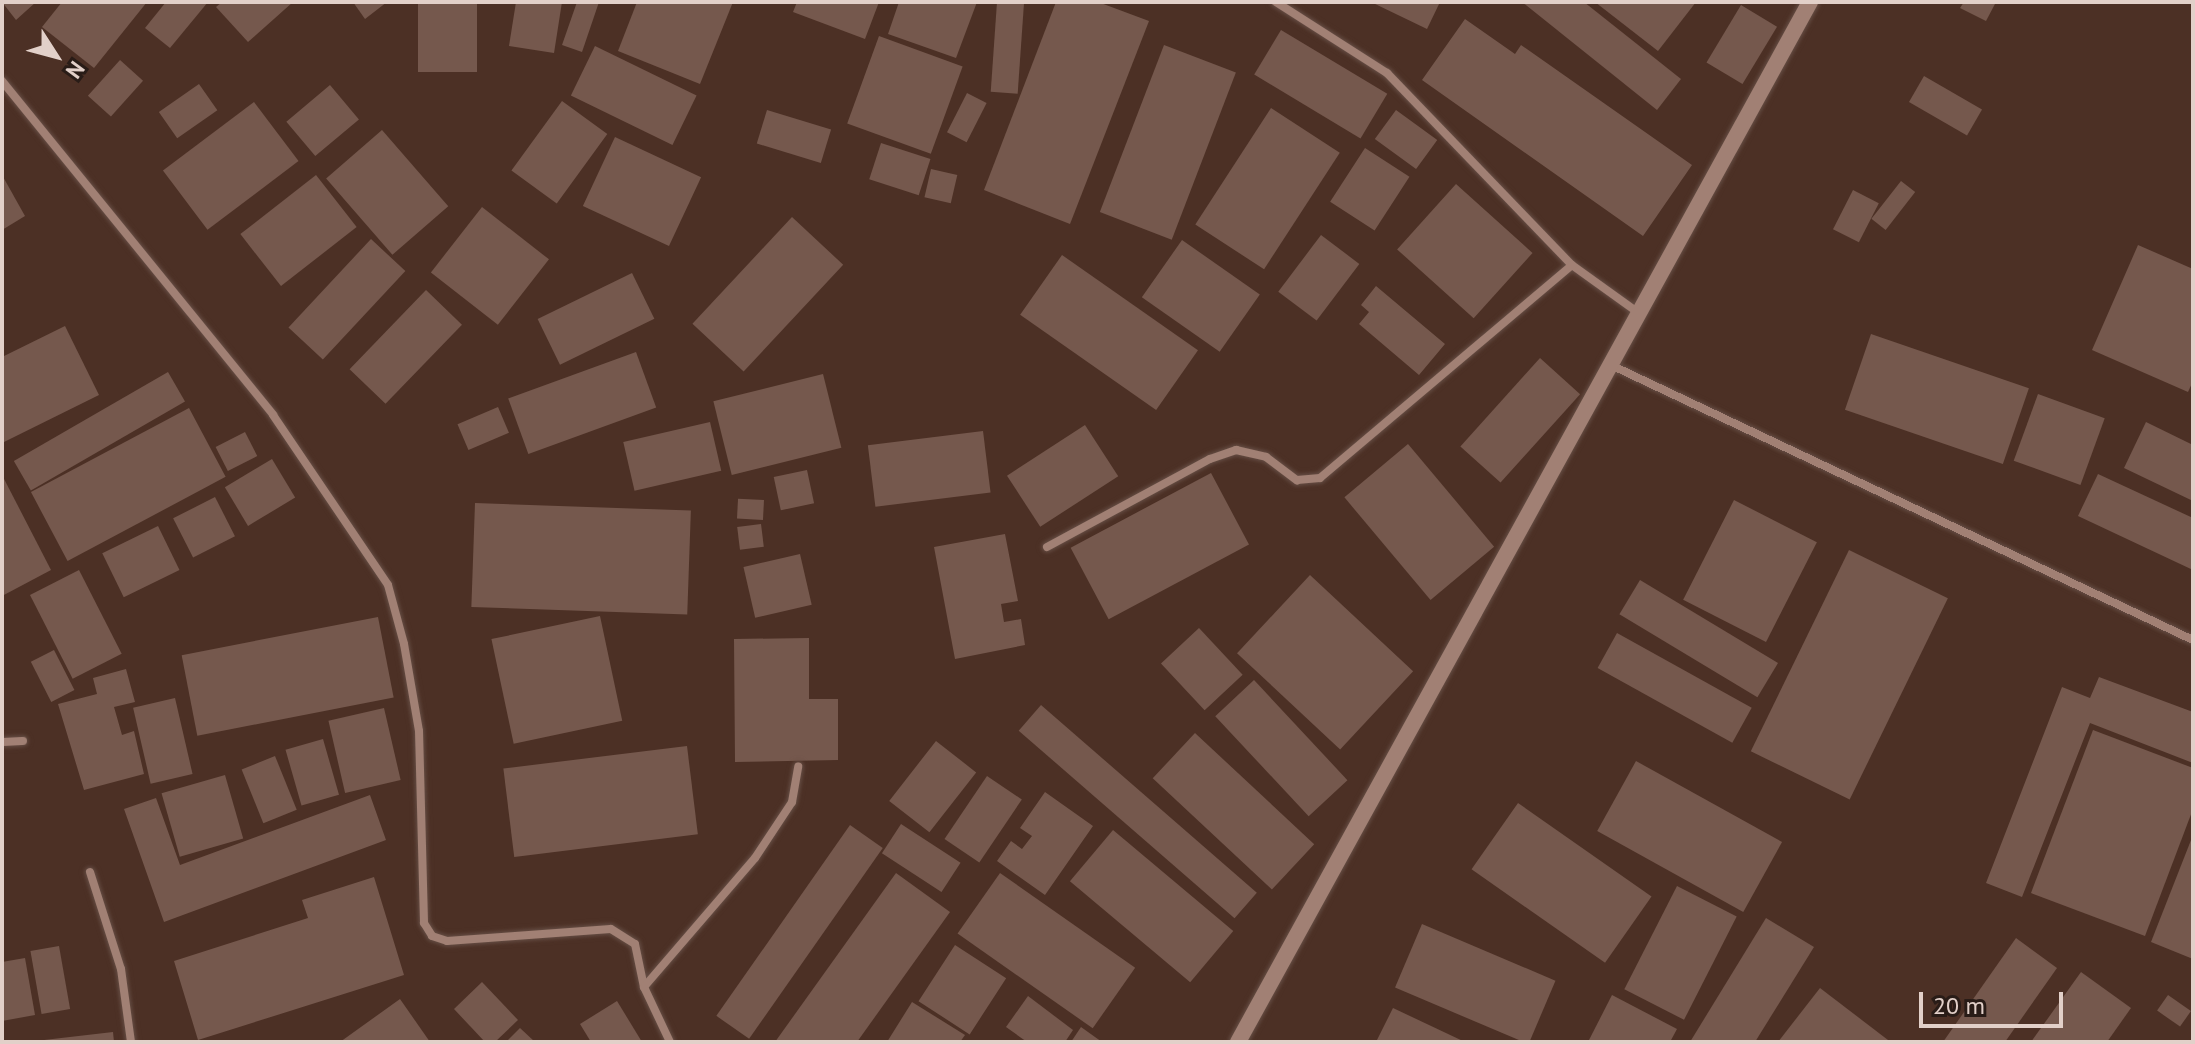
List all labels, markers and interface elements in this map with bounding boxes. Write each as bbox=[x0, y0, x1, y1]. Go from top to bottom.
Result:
north arrow bbox=[16, 16, 96, 96]
text: N bbox=[60, 56, 91, 84]
scale bar bbox=[1923, 976, 2067, 1026]
text: 20 m bbox=[1933, 990, 1985, 1021]

